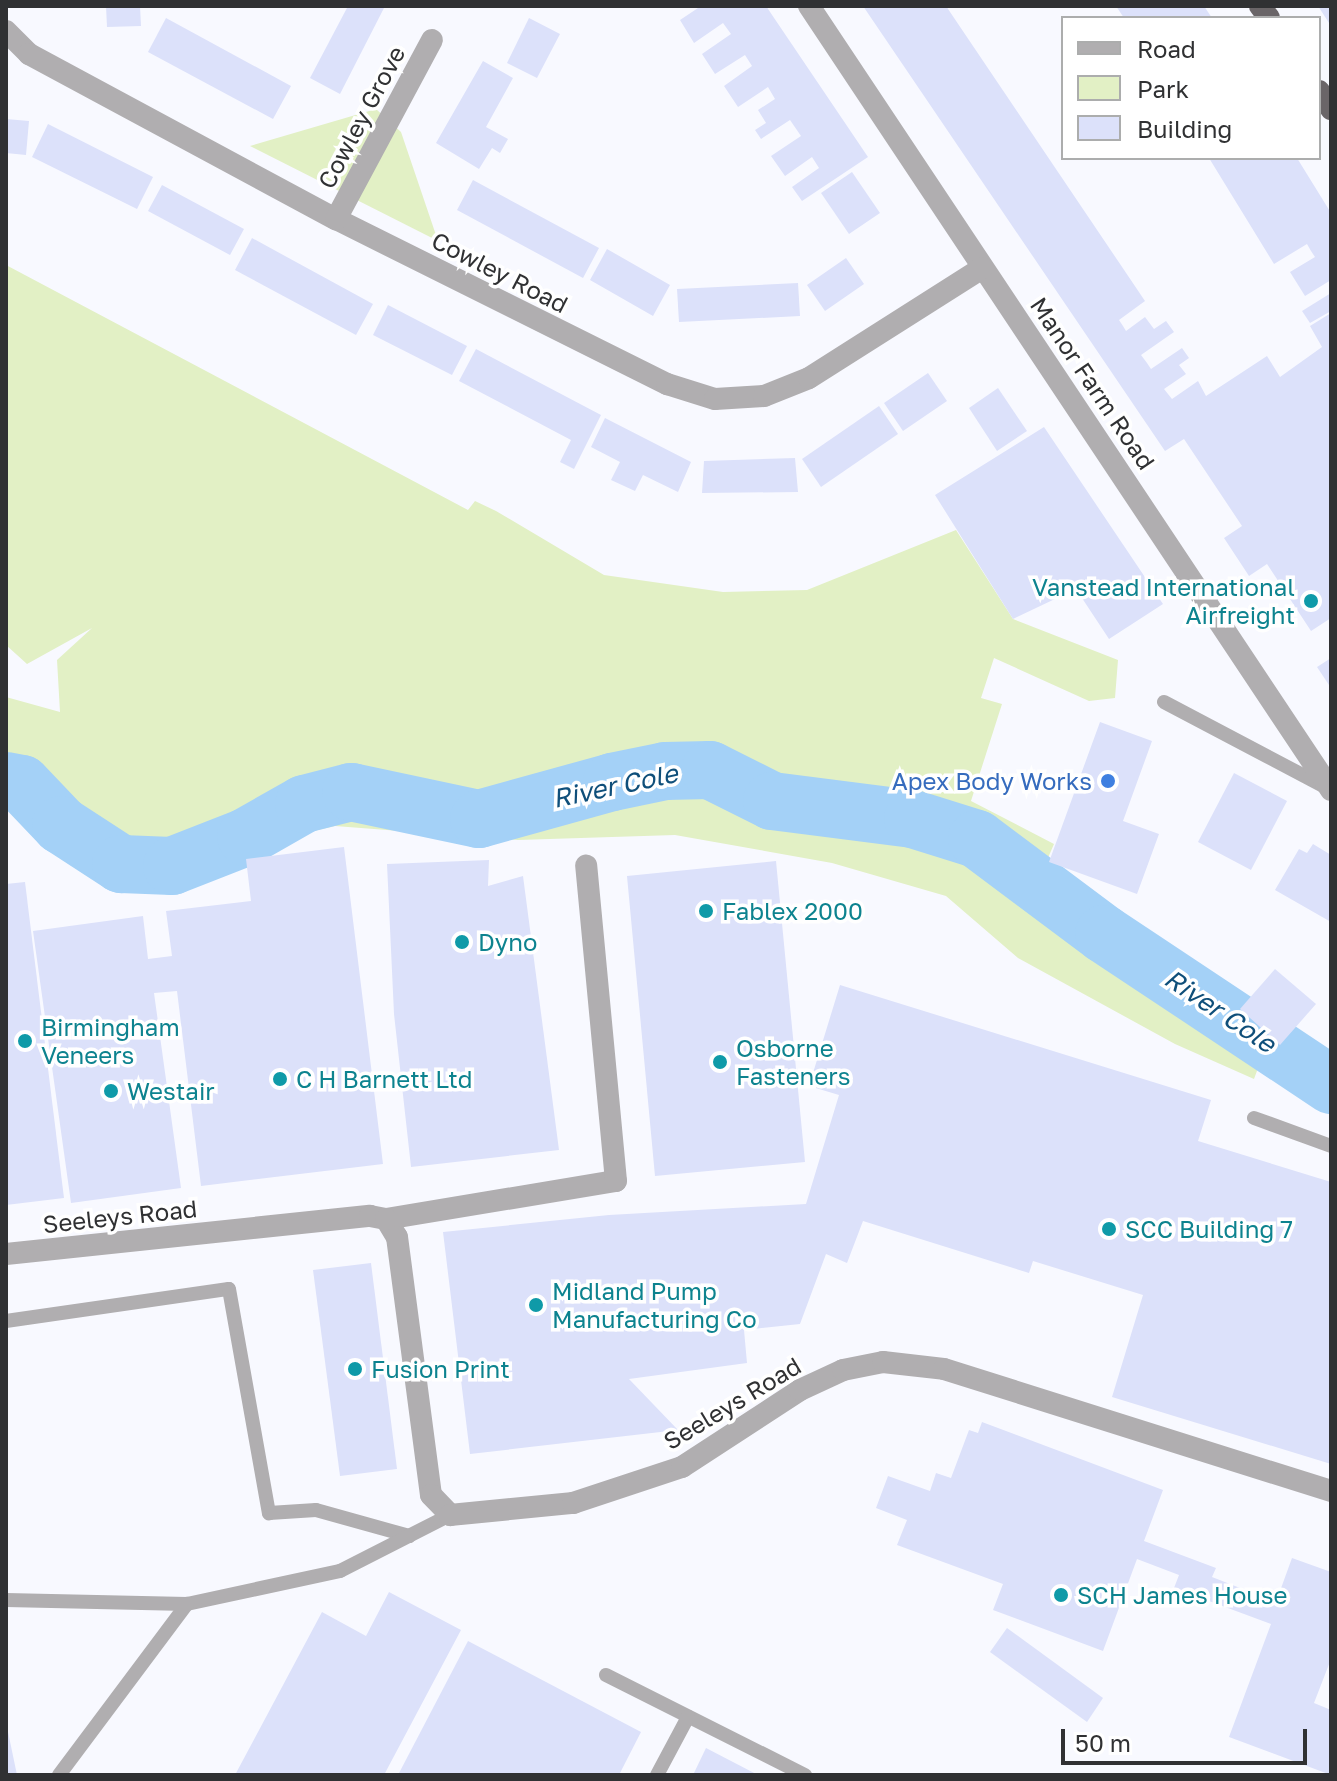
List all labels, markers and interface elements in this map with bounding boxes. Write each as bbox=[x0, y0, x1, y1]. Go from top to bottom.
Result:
legend bbox=[1061, 16, 1321, 160]
text: Road bbox=[1137, 34, 1196, 63]
street label: Cowley Grove bbox=[311, 41, 411, 193]
text: Park bbox=[1137, 74, 1189, 103]
text: Building bbox=[1137, 114, 1232, 143]
street label: Cowley Road bbox=[427, 225, 573, 319]
street label: Manor Farm Road bbox=[1025, 291, 1161, 475]
place label: Vanstead International Airfreight bbox=[1032, 573, 1295, 629]
marker: Vanstead International Airfreight bbox=[1302, 592, 1320, 610]
water label: River Cole bbox=[550, 758, 680, 814]
place label: Apex Body Works bbox=[892, 767, 1092, 795]
marker: Apex Body Works bbox=[1099, 772, 1117, 790]
place label: Fablex 2000 bbox=[722, 897, 863, 925]
marker: Fablex 2000 bbox=[697, 902, 715, 920]
place label: Dyno bbox=[478, 928, 537, 956]
marker: Dyno bbox=[453, 933, 471, 951]
water label: River Cole bbox=[1159, 963, 1281, 1059]
place label: Birmingham Veneers bbox=[41, 1013, 180, 1069]
marker: Birmingham Veneers bbox=[16, 1032, 34, 1050]
place label: Osborne Fasteners bbox=[736, 1034, 850, 1090]
marker: Osborne Fasteners bbox=[711, 1053, 729, 1071]
place label: C H Barnett Ltd bbox=[296, 1065, 473, 1093]
marker: C H Barnett Ltd bbox=[271, 1070, 289, 1088]
place label: Westair bbox=[127, 1077, 215, 1105]
marker: Westair bbox=[102, 1082, 120, 1100]
street label: Seeleys Road bbox=[41, 1194, 199, 1238]
place label: SCC Building 7 bbox=[1125, 1215, 1293, 1243]
marker: SCC Building 7 bbox=[1100, 1220, 1118, 1238]
place label: Midland Pump Manufacturing Co bbox=[552, 1277, 757, 1333]
marker: Midland Pump Manufacturing Co bbox=[527, 1296, 545, 1314]
street label: Seeleys Road bbox=[658, 1351, 806, 1455]
place label: Fusion Print bbox=[371, 1355, 510, 1383]
marker: Fusion Print bbox=[346, 1360, 364, 1378]
place label: SCH James House bbox=[1077, 1581, 1287, 1609]
marker: SCH James House bbox=[1052, 1586, 1070, 1604]
scale bar bbox=[1065, 1713, 1311, 1763]
text: 50 m bbox=[1075, 1728, 1131, 1757]

